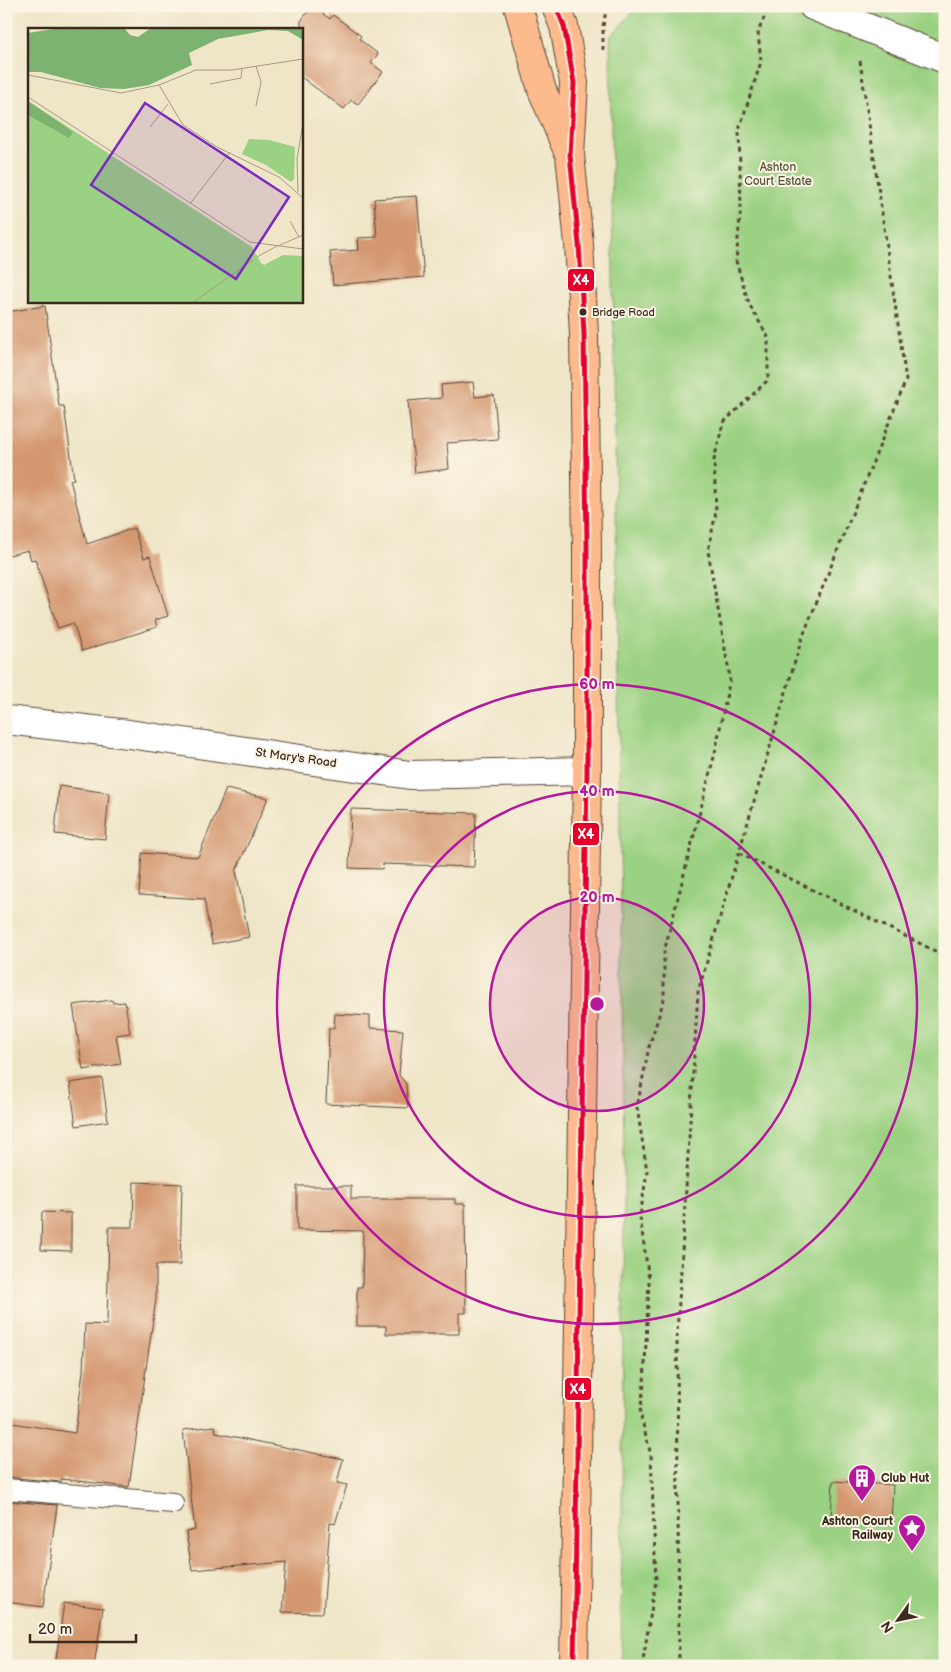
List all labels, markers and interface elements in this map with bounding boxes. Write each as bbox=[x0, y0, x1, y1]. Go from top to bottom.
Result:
inset map bbox=[28, 28, 302, 302]
park label: Ashton Court Estate bbox=[744, 160, 812, 189]
line badge: X4 bbox=[567, 268, 595, 292]
text: X4 bbox=[573, 272, 590, 289]
place label: Bridge Road bbox=[592, 306, 655, 319]
marker: Bridge Road bbox=[578, 307, 588, 317]
text: 60 m bbox=[579, 675, 615, 694]
street label: St Mary's Road bbox=[254, 745, 338, 771]
text: 40 m bbox=[579, 782, 615, 801]
line badge: X4 bbox=[572, 822, 600, 846]
text: X4 bbox=[578, 826, 595, 843]
text: 20 m bbox=[580, 888, 615, 907]
centre of rings bbox=[588, 995, 606, 1013]
line badge: X4 bbox=[564, 1377, 592, 1401]
text: X4 bbox=[570, 1381, 587, 1398]
building icon: Club Hut bbox=[847, 1463, 877, 1502]
place label: Club Hut bbox=[881, 1471, 929, 1486]
place icon: Ashton Court Railway bbox=[897, 1513, 927, 1552]
place label: Ashton Court Railway bbox=[821, 1514, 894, 1543]
north arrow bbox=[874, 1594, 924, 1644]
scale bar bbox=[30, 1612, 136, 1644]
text: N bbox=[878, 1618, 898, 1636]
text: 20 m bbox=[38, 1620, 72, 1639]

